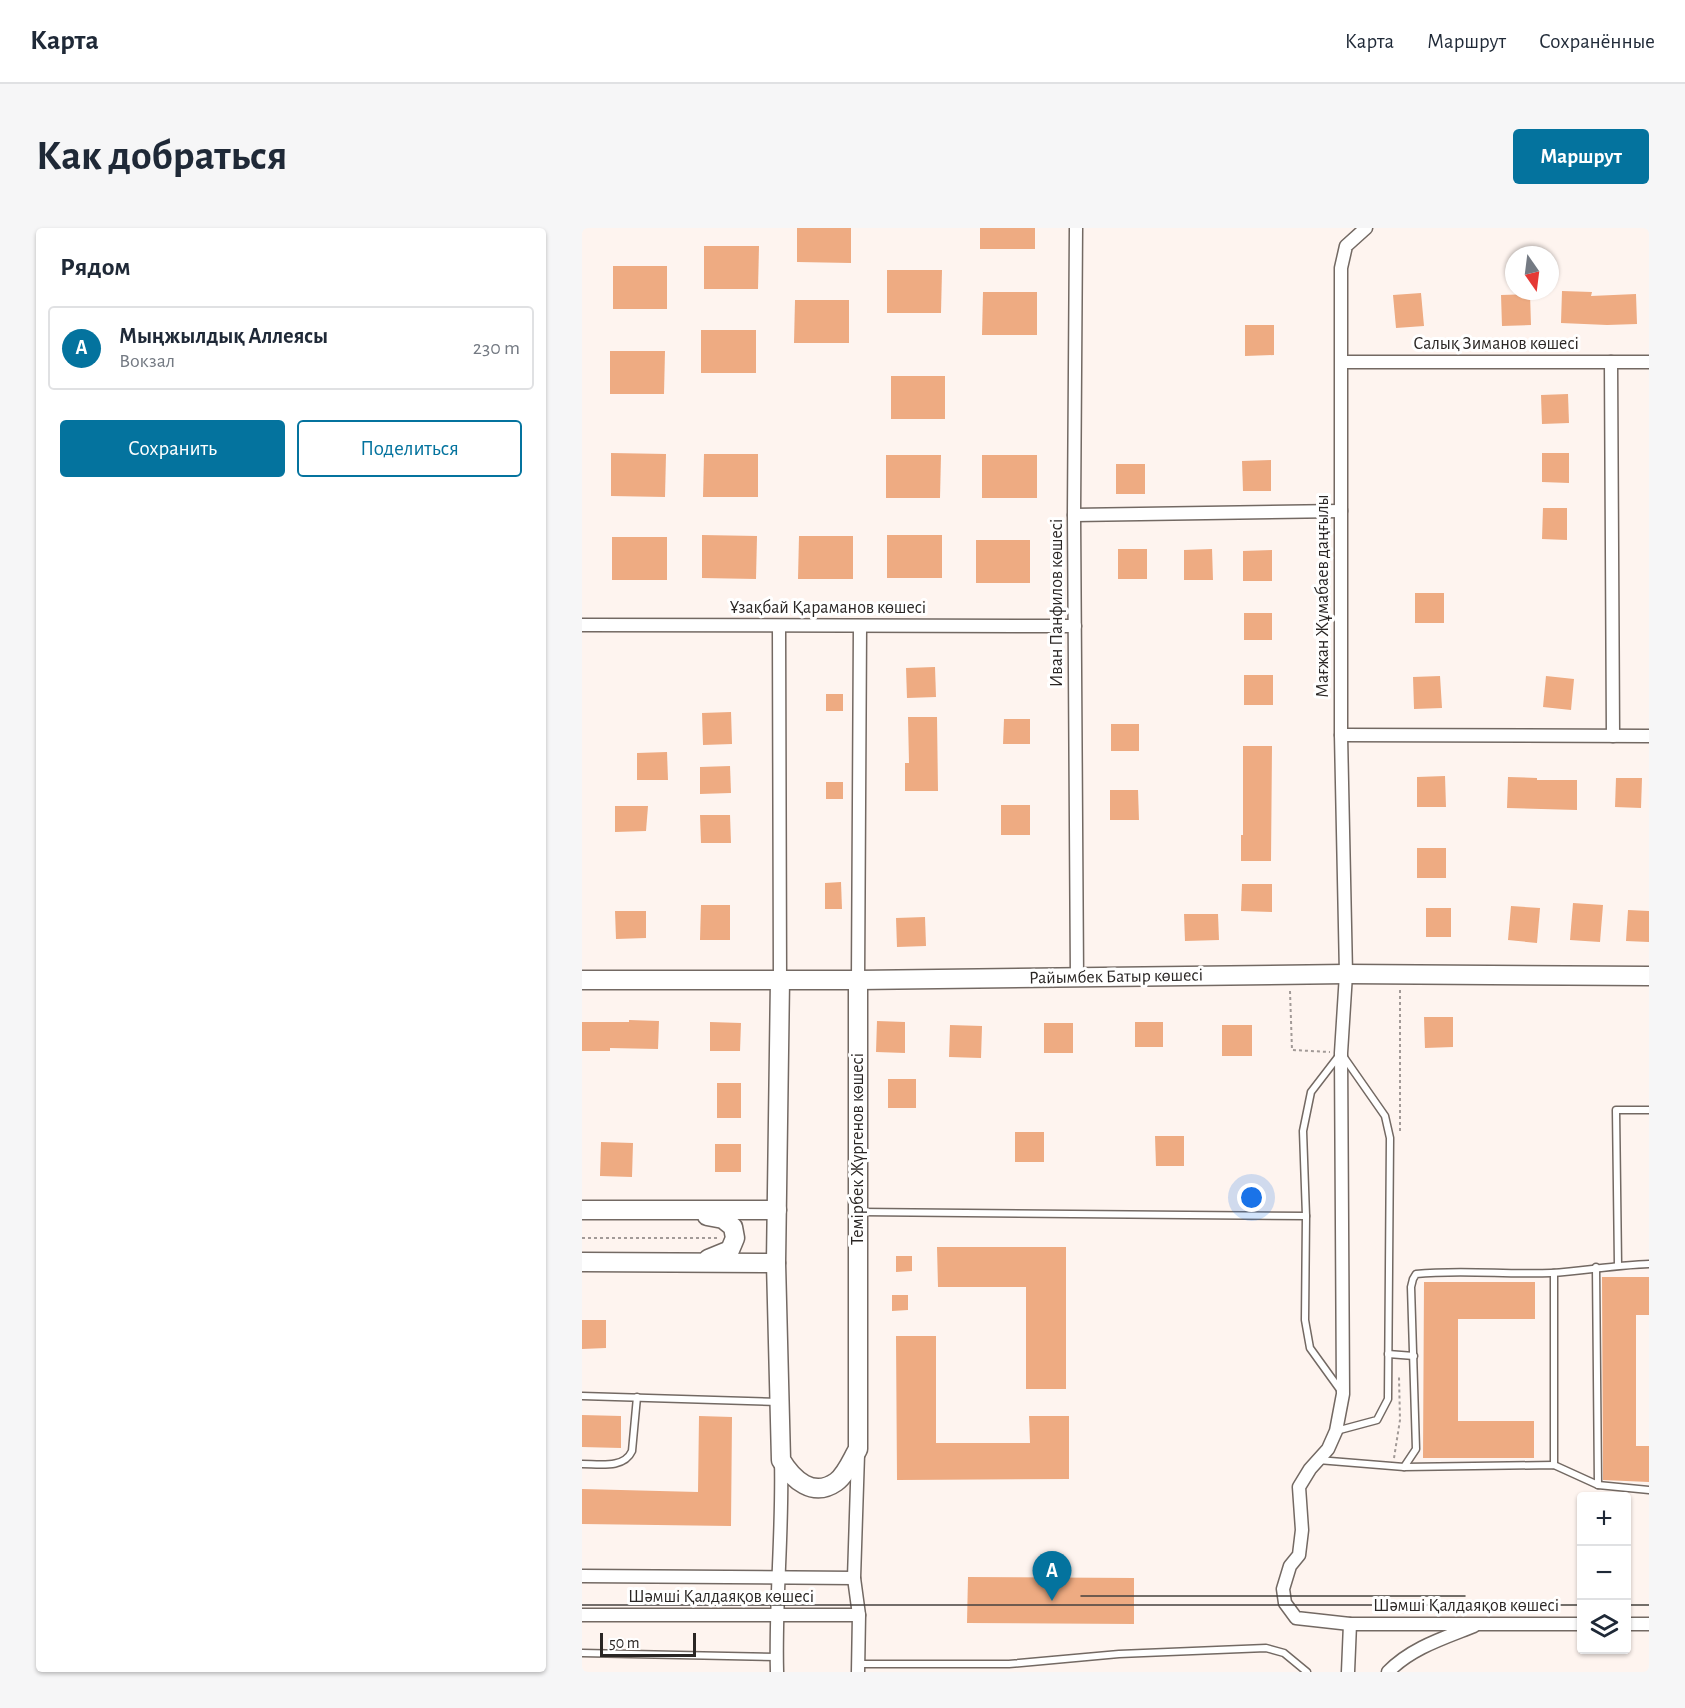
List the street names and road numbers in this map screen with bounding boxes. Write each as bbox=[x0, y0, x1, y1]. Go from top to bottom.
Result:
street label: Салық Зиманов көшесі bbox=[1413, 335, 1579, 353]
street label: Мағжан Жұмабаев даңғылы bbox=[1313, 494, 1332, 698]
street label: Иван Панфилов көшесі bbox=[1048, 519, 1066, 687]
street label: Ұзақбай Қараманов көшесі bbox=[730, 598, 926, 617]
street label: Райымбек Батыр көшесі bbox=[1029, 965, 1203, 988]
street label: Темірбек Жүргенов көшесі bbox=[848, 1053, 867, 1245]
street label: Шәмші Қалдаяқов көшесі bbox=[628, 1588, 814, 1606]
street label: Шәмші Қалдаяқов көшесі bbox=[1373, 1597, 1559, 1615]

